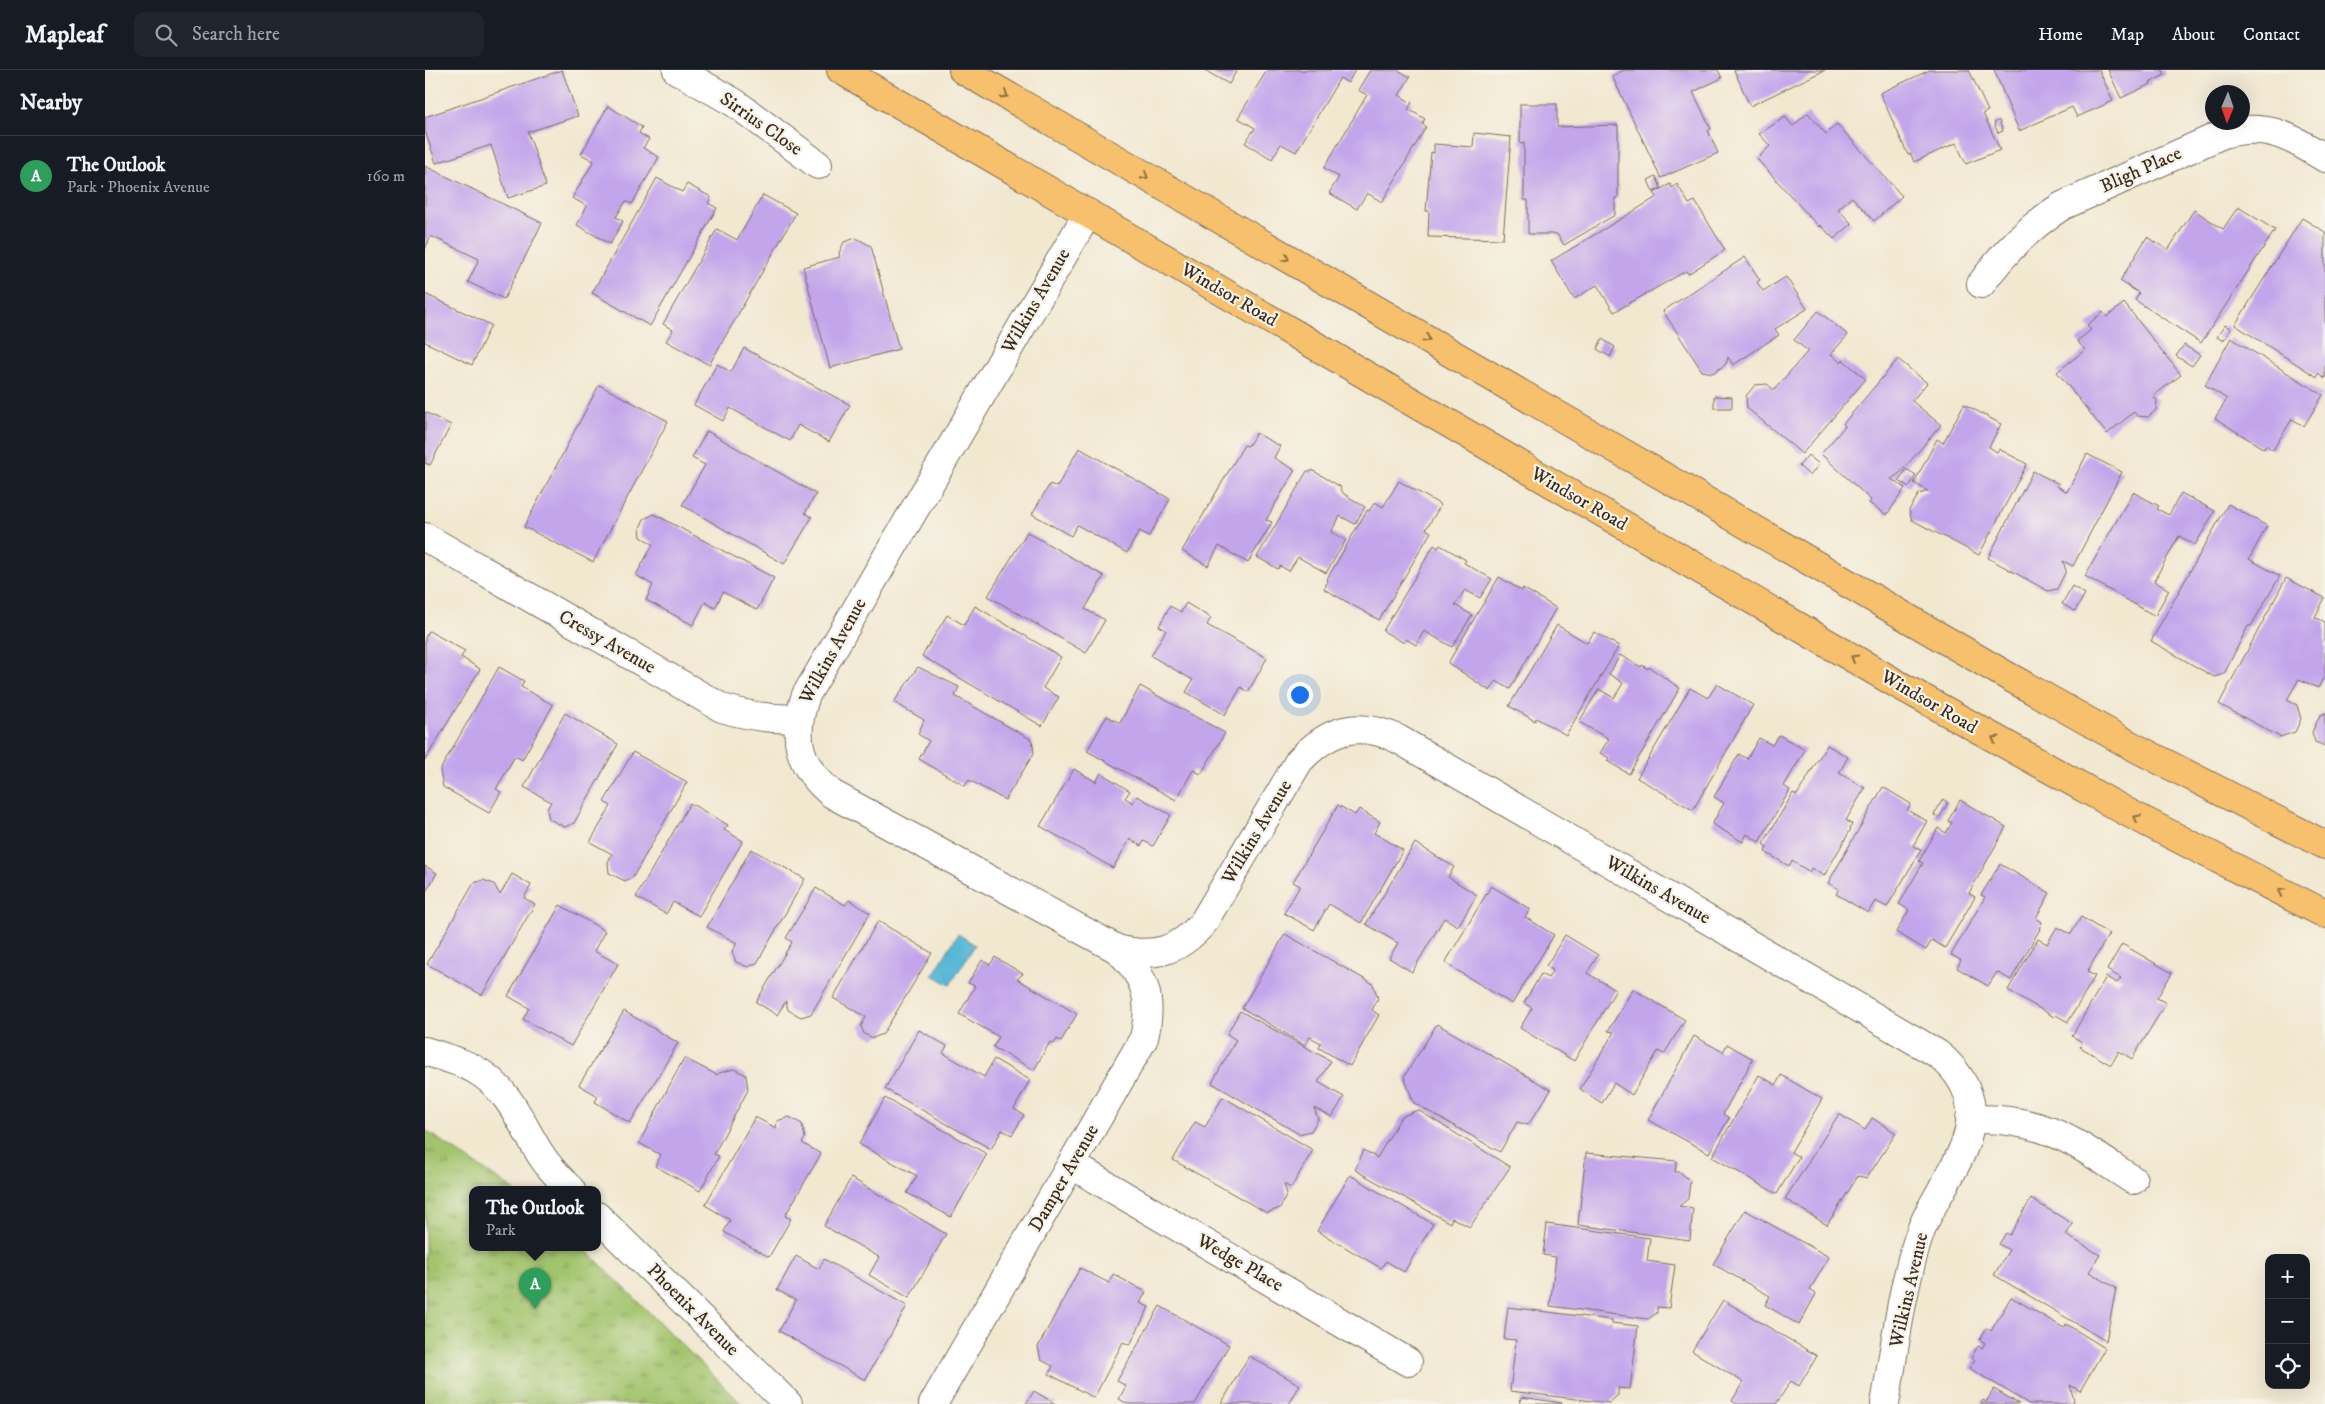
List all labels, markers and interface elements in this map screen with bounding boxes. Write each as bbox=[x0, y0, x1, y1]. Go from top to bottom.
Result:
search box bbox=[134, 12, 484, 57]
text: Mapleaf bbox=[25, 20, 104, 50]
icon: search bbox=[152, 21, 180, 49]
text: Search here bbox=[192, 23, 280, 46]
text: Home bbox=[2038, 24, 2083, 46]
text: Map bbox=[2111, 24, 2144, 46]
text: About bbox=[2172, 24, 2215, 46]
text: Contact bbox=[2243, 24, 2300, 46]
north arrow bbox=[2205, 85, 2250, 130]
street label: Sirrius Close bbox=[715, 87, 807, 161]
one-way arrow bbox=[999, 88, 1008, 98]
text: Nearby bbox=[20, 90, 82, 116]
street label: Bligh Place bbox=[2097, 142, 2185, 198]
text: The Outlook bbox=[67, 154, 165, 177]
text: A bbox=[31, 166, 41, 186]
text: 160 m bbox=[367, 166, 405, 186]
one-way arrow bbox=[1140, 170, 1149, 180]
text: Park · Phoenix Avenue bbox=[67, 177, 210, 197]
street label: Wilkins Avenue bbox=[996, 244, 1075, 358]
one-way arrow bbox=[1281, 251, 1290, 261]
street label: Windsor Road bbox=[1176, 258, 1282, 332]
one-way arrow bbox=[1421, 333, 1430, 343]
street label: Windsor Road bbox=[1526, 462, 1632, 536]
street label: Wilkins Avenue bbox=[794, 594, 872, 709]
street label: Cressy Avenue bbox=[554, 605, 660, 679]
one-way arrow bbox=[1850, 655, 1859, 665]
street label: Windsor Road bbox=[1876, 665, 1982, 739]
your location bbox=[1287, 682, 1313, 708]
one-way arrow bbox=[1991, 735, 2000, 745]
street label: Wilkins Avenue bbox=[1216, 776, 1297, 889]
one-way arrow bbox=[2133, 814, 2142, 824]
street label: Wilkins Avenue bbox=[1601, 850, 1715, 929]
one-way arrow bbox=[2278, 888, 2287, 898]
street label: Damper Avenue bbox=[1024, 1120, 1104, 1236]
popup bbox=[469, 1186, 601, 1251]
text: The Outlook bbox=[486, 1197, 584, 1220]
text: Park bbox=[486, 1220, 516, 1240]
street label: Wedge Place bbox=[1192, 1229, 1287, 1297]
street label: Wilkins Avenue bbox=[1884, 1230, 1933, 1351]
map controls bbox=[2265, 1254, 2310, 1389]
button: + bbox=[2265, 1254, 2310, 1299]
street label: Phoenix Avenue bbox=[642, 1259, 744, 1361]
pin: A bbox=[519, 1268, 551, 1309]
button: − bbox=[2265, 1299, 2310, 1344]
button: locate bbox=[2265, 1344, 2310, 1389]

